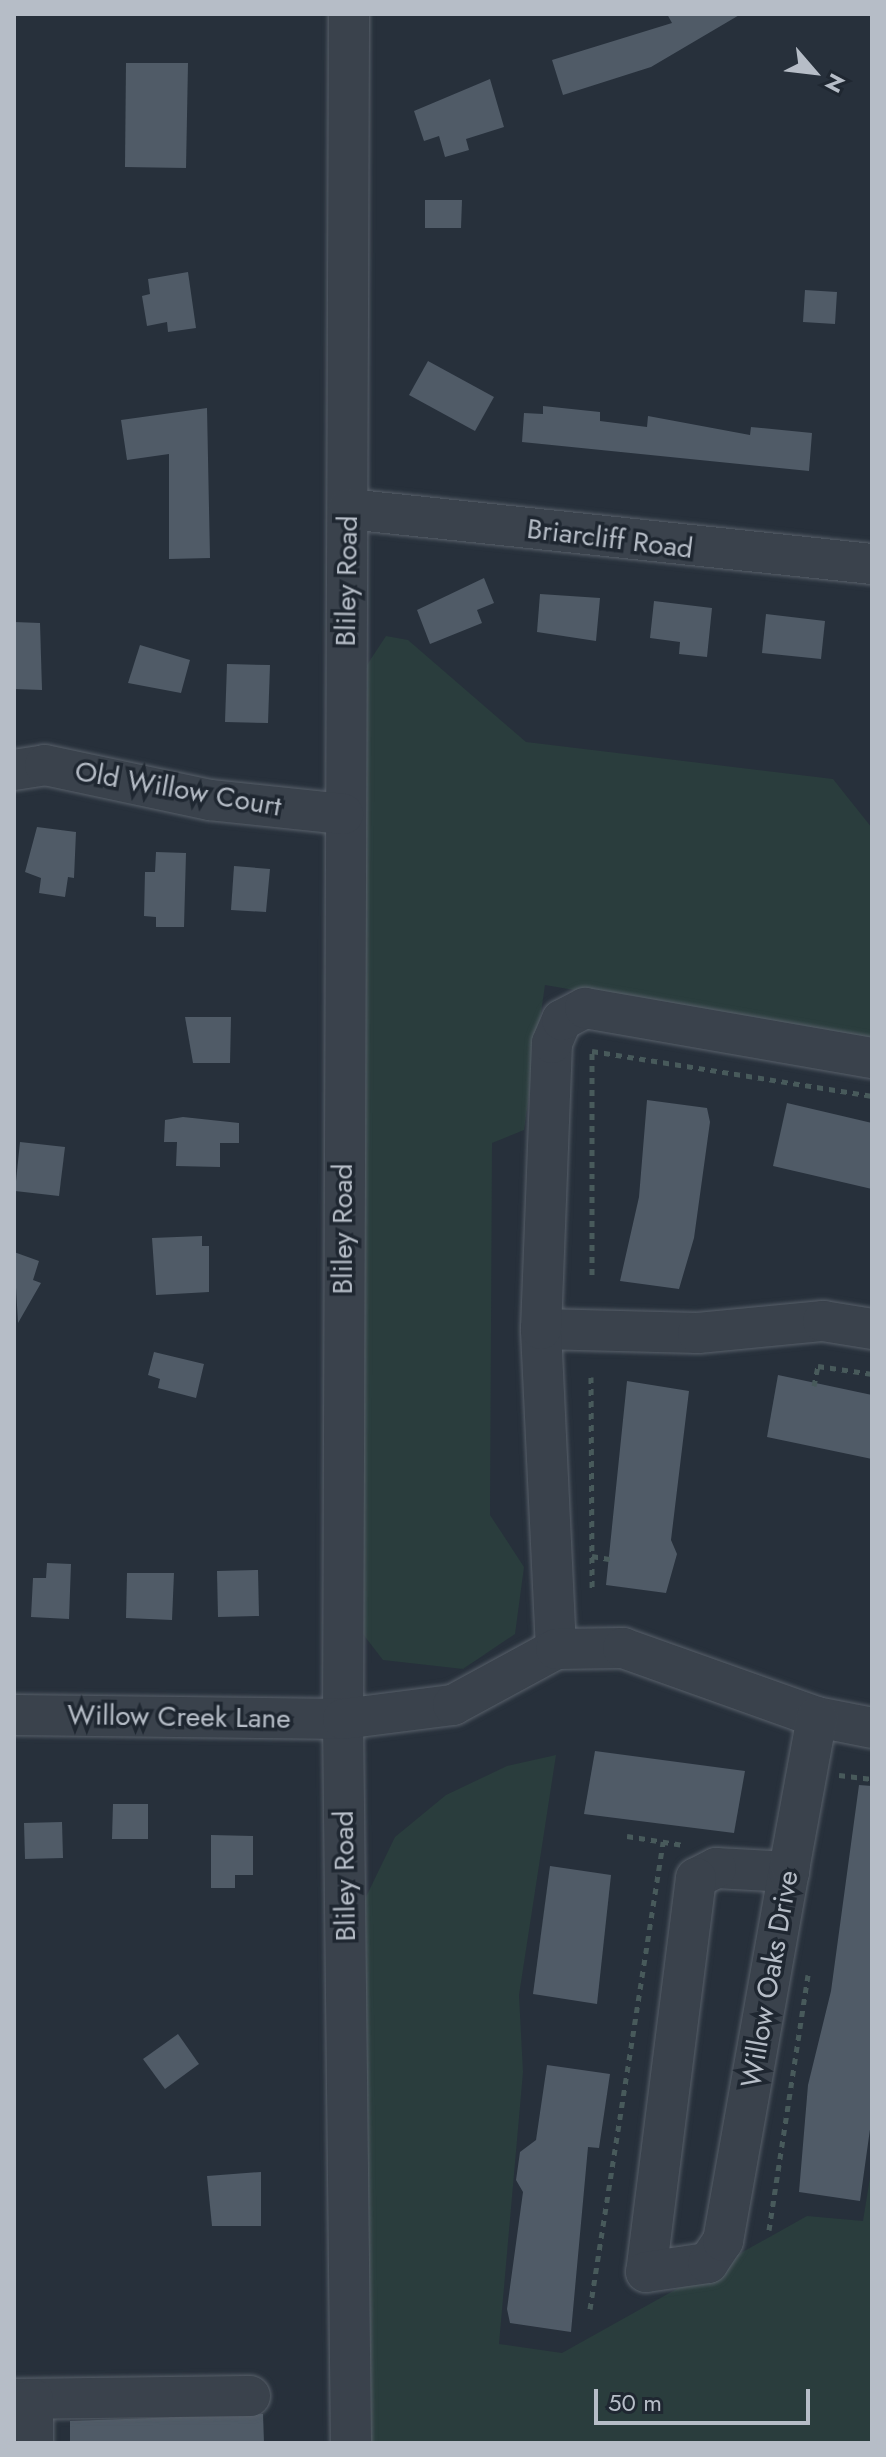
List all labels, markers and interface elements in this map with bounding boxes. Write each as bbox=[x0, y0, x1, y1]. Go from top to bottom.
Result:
north arrow bbox=[774, 32, 854, 112]
text: N bbox=[817, 68, 853, 98]
street label: Briarcliff Road bbox=[525, 512, 695, 566]
street label: Bliley Road bbox=[329, 515, 365, 647]
street label: Old Willow Court bbox=[72, 754, 284, 824]
street label: Bliley Road bbox=[326, 1164, 360, 1294]
street label: Willow Creek Lane bbox=[67, 1698, 291, 1736]
street label: Bliley Road bbox=[327, 1810, 363, 1942]
street label: Willow Oaks Drive bbox=[734, 1868, 806, 2090]
scale bar bbox=[598, 2373, 814, 2423]
text: 50 m bbox=[608, 2385, 662, 2420]

